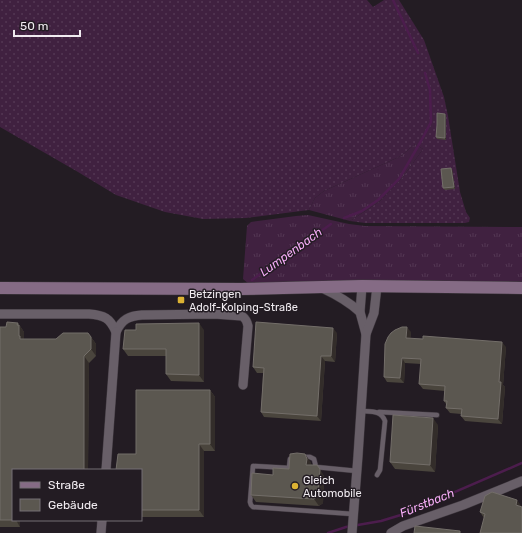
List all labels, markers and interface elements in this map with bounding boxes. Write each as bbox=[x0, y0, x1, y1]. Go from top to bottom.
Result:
scale bar bbox=[14, 12, 80, 38]
text: 50 m bbox=[20, 19, 48, 33]
water label: Lumpenbach bbox=[257, 225, 325, 279]
place label: Betzingen Adolf-Kolping-Straße bbox=[189, 288, 298, 314]
marker: Betzingen Adolf-Kolping-Straße bbox=[176, 295, 186, 305]
legend bbox=[12, 469, 142, 521]
place label: Gleich Automobile bbox=[303, 474, 362, 500]
text: Straße bbox=[48, 478, 85, 492]
marker: Gleich Automobile bbox=[290, 481, 300, 491]
water label: Fürstbach bbox=[398, 486, 456, 520]
text: Gebäude bbox=[48, 498, 98, 512]

